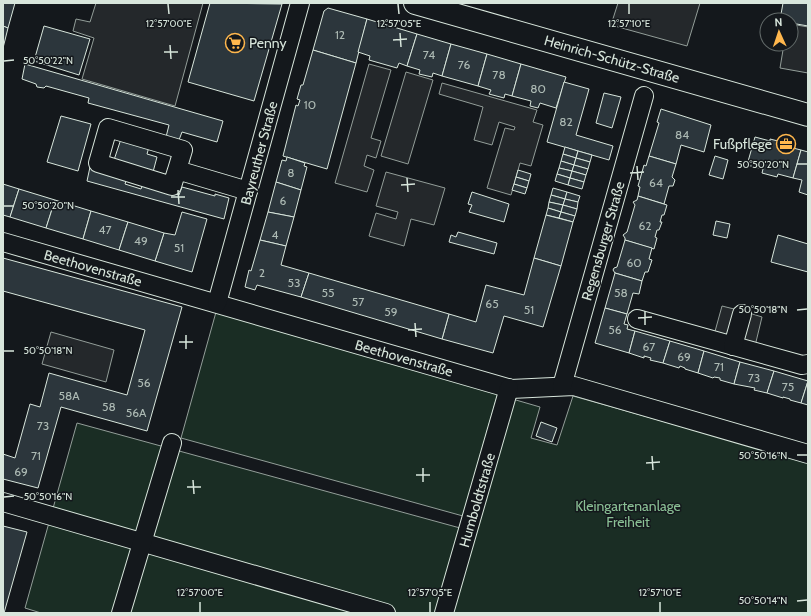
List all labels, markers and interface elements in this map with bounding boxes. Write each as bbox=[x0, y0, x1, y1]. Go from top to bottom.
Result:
north arrow bbox=[759, 12, 799, 52]
text: N bbox=[774, 15, 783, 29]
text: 12°57'00"E bbox=[146, 17, 193, 30]
text: 12°57'05"E bbox=[377, 17, 422, 30]
text: 12°57'10"E bbox=[608, 17, 651, 30]
house number: 12 bbox=[335, 27, 345, 42]
street label: Heinrich-Schütz-Straße bbox=[542, 31, 682, 87]
supermarket icon: Penny bbox=[224, 32, 246, 54]
place label: Penny bbox=[249, 34, 287, 52]
house number: 74 bbox=[423, 47, 435, 62]
text: 50°50'22"N bbox=[23, 54, 73, 67]
house number: 76 bbox=[458, 57, 470, 72]
house number: 78 bbox=[492, 67, 506, 82]
house number: 80 bbox=[530, 81, 546, 96]
house number: 10 bbox=[304, 97, 316, 112]
street label: Bayreuther Straße bbox=[237, 99, 281, 207]
house number: 82 bbox=[559, 114, 573, 129]
house number: 84 bbox=[675, 127, 689, 142]
office icon: Fußpflege bbox=[775, 133, 797, 155]
place label: Fußpflege bbox=[713, 135, 772, 153]
text: 50°50'20"N bbox=[737, 158, 789, 171]
house number: 8 bbox=[287, 165, 295, 180]
house number: 64 bbox=[649, 175, 663, 190]
street label: Regensburger Straße bbox=[577, 179, 629, 303]
house number: 6 bbox=[280, 193, 287, 208]
text: 50°50'20"N bbox=[22, 199, 74, 212]
house number: 62 bbox=[638, 218, 652, 233]
house number: 47 bbox=[99, 222, 111, 237]
house number: 4 bbox=[272, 227, 279, 242]
house number: 49 bbox=[134, 233, 148, 248]
house number: 51 bbox=[174, 240, 184, 255]
street label: Beethovenstraße bbox=[42, 245, 144, 291]
house number: 60 bbox=[626, 255, 642, 270]
house number: 2 bbox=[259, 265, 265, 280]
house number: 53 bbox=[288, 275, 300, 290]
house number: 55 bbox=[322, 285, 334, 300]
house number: 58 bbox=[614, 285, 628, 300]
house number: 57 bbox=[352, 294, 364, 309]
house number: 65 bbox=[485, 296, 499, 311]
house number: 51 bbox=[524, 302, 534, 317]
text: 50°50'18"N bbox=[739, 303, 788, 316]
house number: 59 bbox=[384, 304, 398, 319]
house number: 56 bbox=[608, 322, 622, 337]
street label: Beethovenstraße bbox=[353, 335, 455, 381]
house number: 67 bbox=[643, 339, 655, 354]
text: 50°50'18"N bbox=[24, 344, 73, 357]
house number: 69 bbox=[677, 349, 691, 364]
house number: 71 bbox=[714, 359, 724, 374]
house number: 73 bbox=[748, 370, 760, 385]
house number: 56 bbox=[137, 375, 151, 390]
house number: 75 bbox=[782, 379, 794, 394]
house number: 58A bbox=[58, 388, 80, 403]
house number: 58 bbox=[102, 399, 116, 414]
house number: 56A bbox=[126, 405, 147, 420]
house number: 73 bbox=[37, 418, 49, 433]
house number: 71 bbox=[31, 448, 41, 463]
text: 50°50'16"N bbox=[739, 449, 787, 462]
street label: Humboldtstraße bbox=[455, 451, 499, 549]
house number: 69 bbox=[14, 464, 28, 479]
text: 50°50'16"N bbox=[24, 490, 72, 503]
park label: Kleingartenanlage Freiheit bbox=[575, 497, 681, 531]
text: 12°57'00"E bbox=[177, 586, 224, 599]
text: 12°57'05"E bbox=[408, 586, 453, 599]
text: 12°57'10"E bbox=[639, 586, 682, 599]
text: 50°50'14"N bbox=[739, 594, 787, 607]

